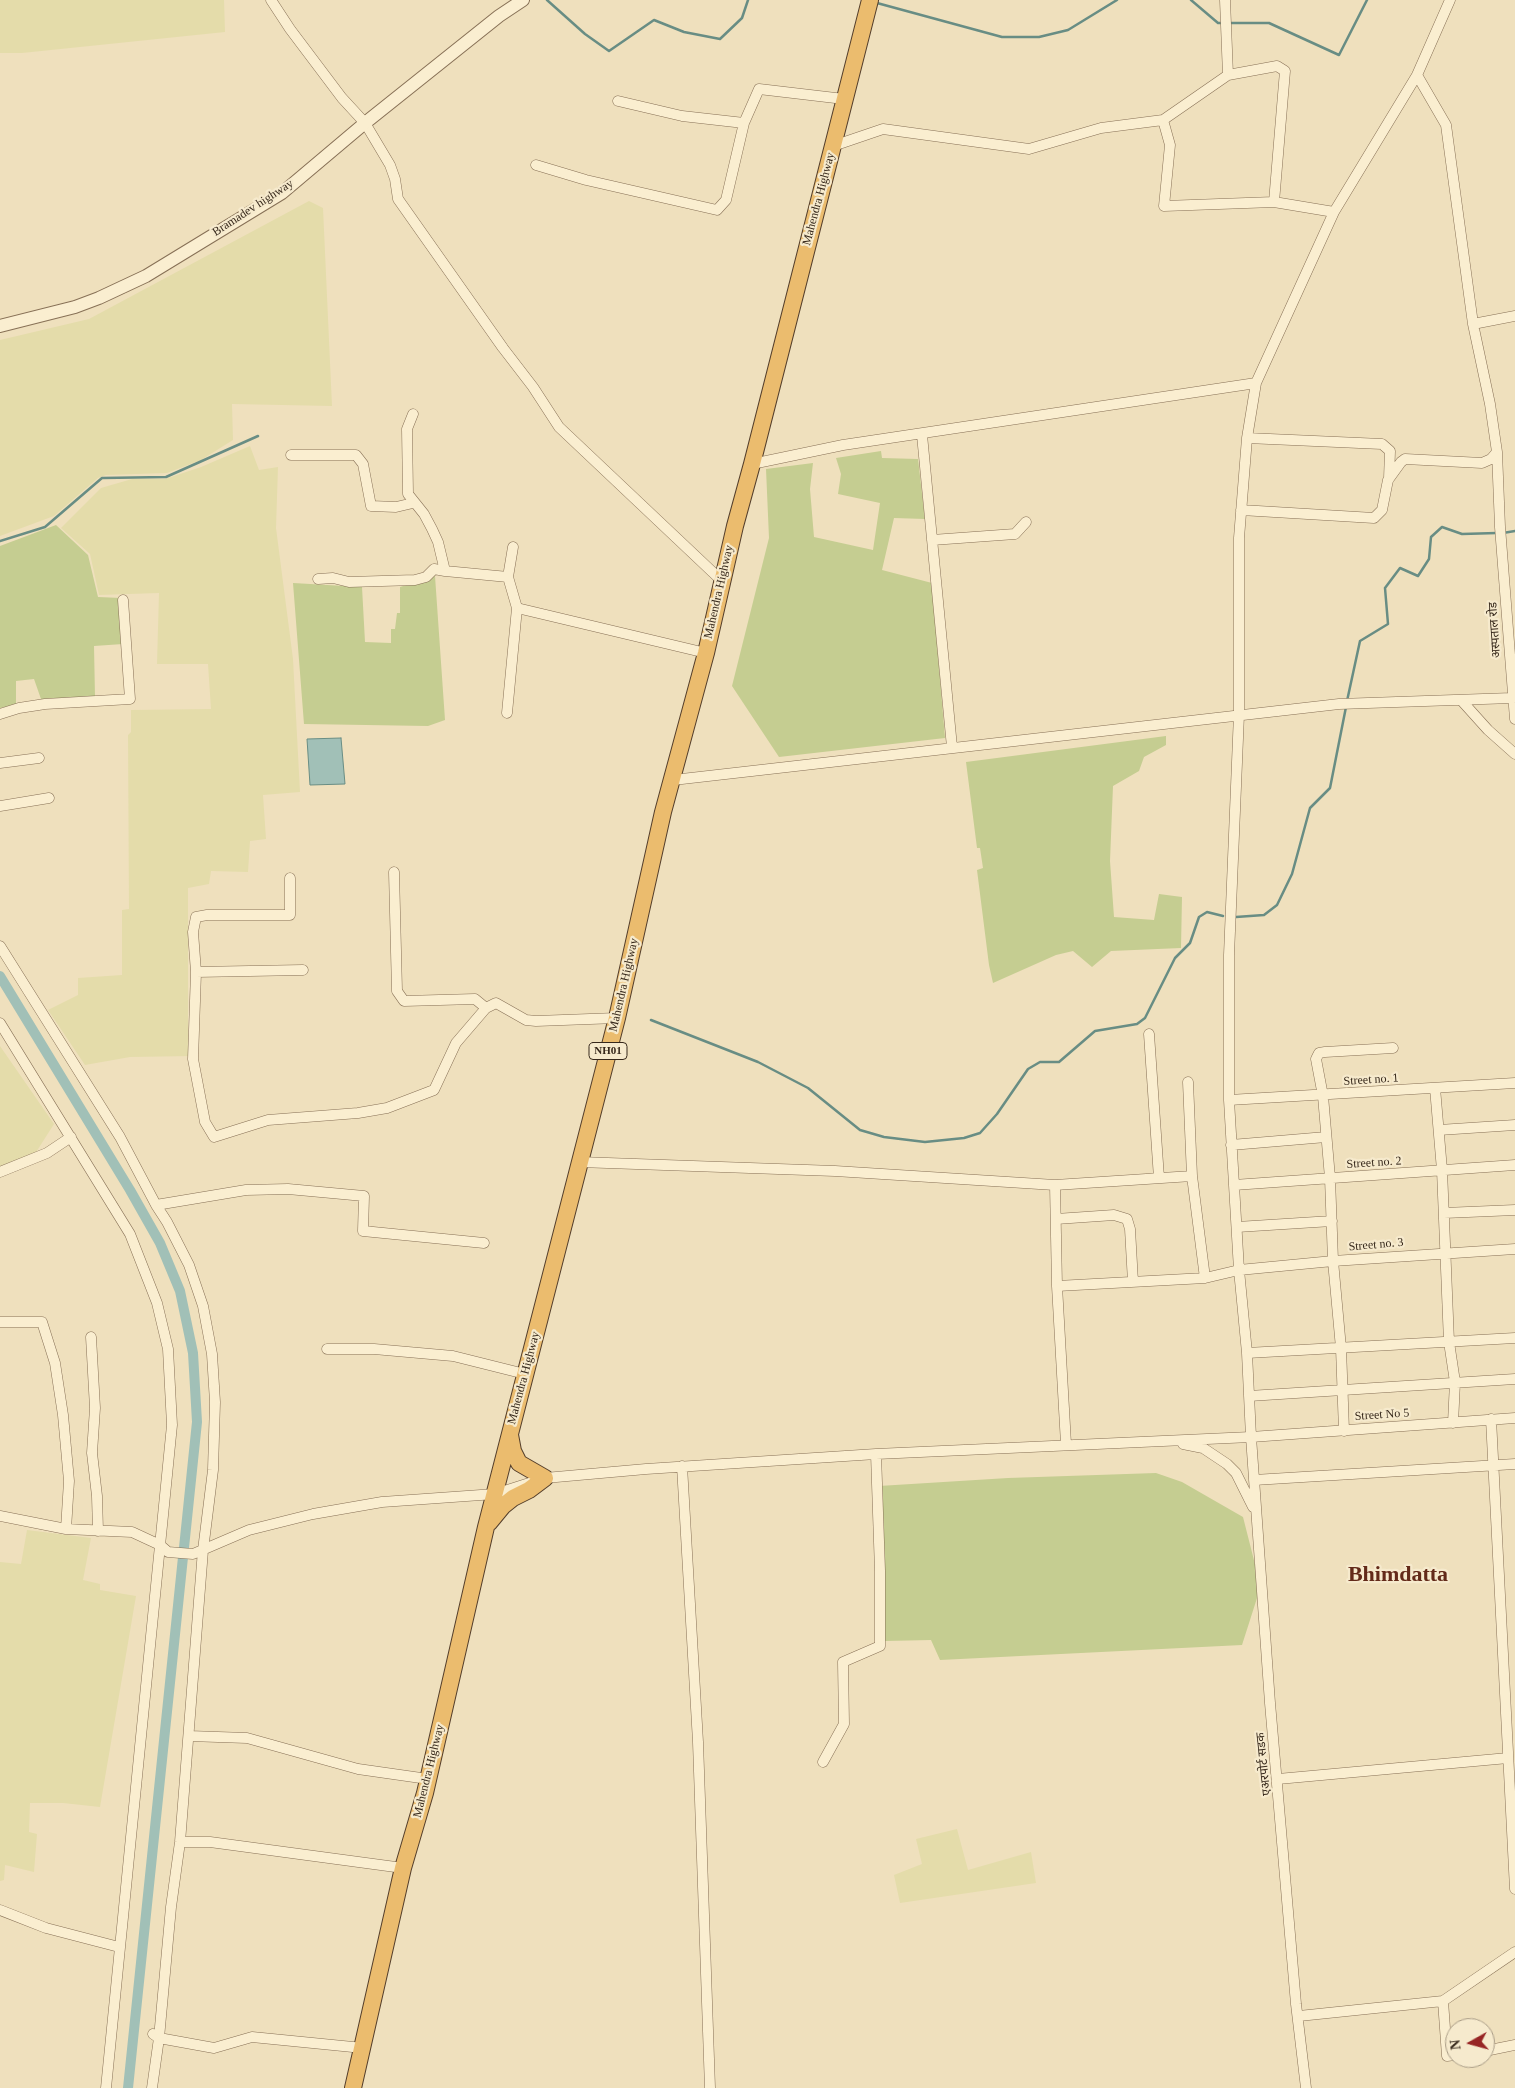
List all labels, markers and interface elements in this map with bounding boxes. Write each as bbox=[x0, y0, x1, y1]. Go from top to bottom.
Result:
street label: Mahendra Highway bbox=[800, 151, 838, 247]
street label: Bramadev highway bbox=[210, 176, 296, 240]
street label: Mahendra Highway bbox=[701, 544, 737, 640]
street label: अस्पताल रोड bbox=[1486, 601, 1504, 659]
street label: Mahendra Highway bbox=[606, 937, 642, 1033]
road number: NH01 bbox=[589, 1042, 627, 1060]
street label: Street no. 1 bbox=[1343, 1071, 1399, 1089]
street label: Street no. 2 bbox=[1346, 1154, 1402, 1172]
street label: Street no. 3 bbox=[1348, 1235, 1404, 1255]
street label: Mahendra Highway bbox=[505, 1330, 543, 1426]
street label: Street No 5 bbox=[1354, 1406, 1410, 1424]
district label: Bhimdatta bbox=[1348, 1562, 1448, 1588]
street label: Mahendra Highway bbox=[410, 1723, 448, 1819]
street label: एअरपोर्ट सडक bbox=[1254, 1732, 1274, 1796]
north arrow bbox=[1445, 2018, 1495, 2068]
text: N bbox=[1448, 2039, 1464, 2051]

